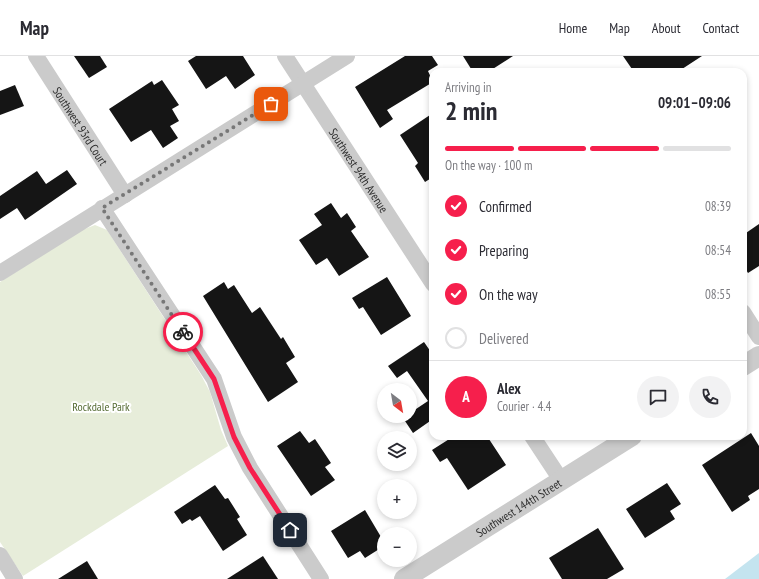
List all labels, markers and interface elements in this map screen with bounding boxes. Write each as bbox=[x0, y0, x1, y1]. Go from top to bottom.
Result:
text: Map bbox=[20, 16, 49, 40]
text: Home bbox=[559, 19, 587, 37]
text: Map bbox=[609, 19, 630, 37]
text: About bbox=[652, 19, 681, 37]
text: Contact bbox=[703, 19, 739, 37]
text: Arriving in bbox=[445, 79, 492, 96]
street label: Southwest 93rd Court bbox=[50, 84, 112, 169]
pin bbox=[254, 87, 288, 121]
icon: bag bbox=[260, 93, 282, 115]
text: 09:01–09:06 bbox=[658, 93, 731, 112]
text: 2 min bbox=[445, 94, 498, 127]
street label: Southwest 94th Avenue bbox=[326, 125, 392, 215]
text: On the way · 100 m bbox=[445, 157, 532, 174]
icon: check bbox=[445, 195, 467, 217]
text: Confirmed bbox=[479, 197, 532, 216]
text: 08:39 bbox=[705, 198, 731, 215]
icon: check bbox=[445, 239, 467, 261]
text: Preparing bbox=[479, 241, 529, 260]
text: 08:54 bbox=[705, 242, 731, 259]
icon: check bbox=[445, 283, 467, 305]
text: On the way bbox=[479, 285, 538, 304]
text: 08:55 bbox=[705, 286, 731, 303]
courier bbox=[163, 312, 203, 352]
icon: bike bbox=[172, 321, 194, 343]
text: Delivered bbox=[479, 329, 529, 348]
button: chat bbox=[637, 376, 679, 418]
button: phone bbox=[689, 376, 731, 418]
text: Alex bbox=[497, 379, 521, 398]
north arrow bbox=[377, 383, 417, 423]
map controls bbox=[377, 383, 417, 567]
text: A bbox=[462, 387, 470, 406]
text: Courier · 4.4 bbox=[497, 398, 551, 415]
park label: Rockdale Park bbox=[72, 399, 130, 414]
button: layers bbox=[377, 431, 417, 471]
street label: Southwest 144th Street bbox=[473, 474, 565, 540]
button: + bbox=[377, 479, 417, 519]
pin bbox=[273, 513, 307, 547]
icon: home bbox=[279, 519, 301, 541]
button: − bbox=[377, 527, 417, 567]

